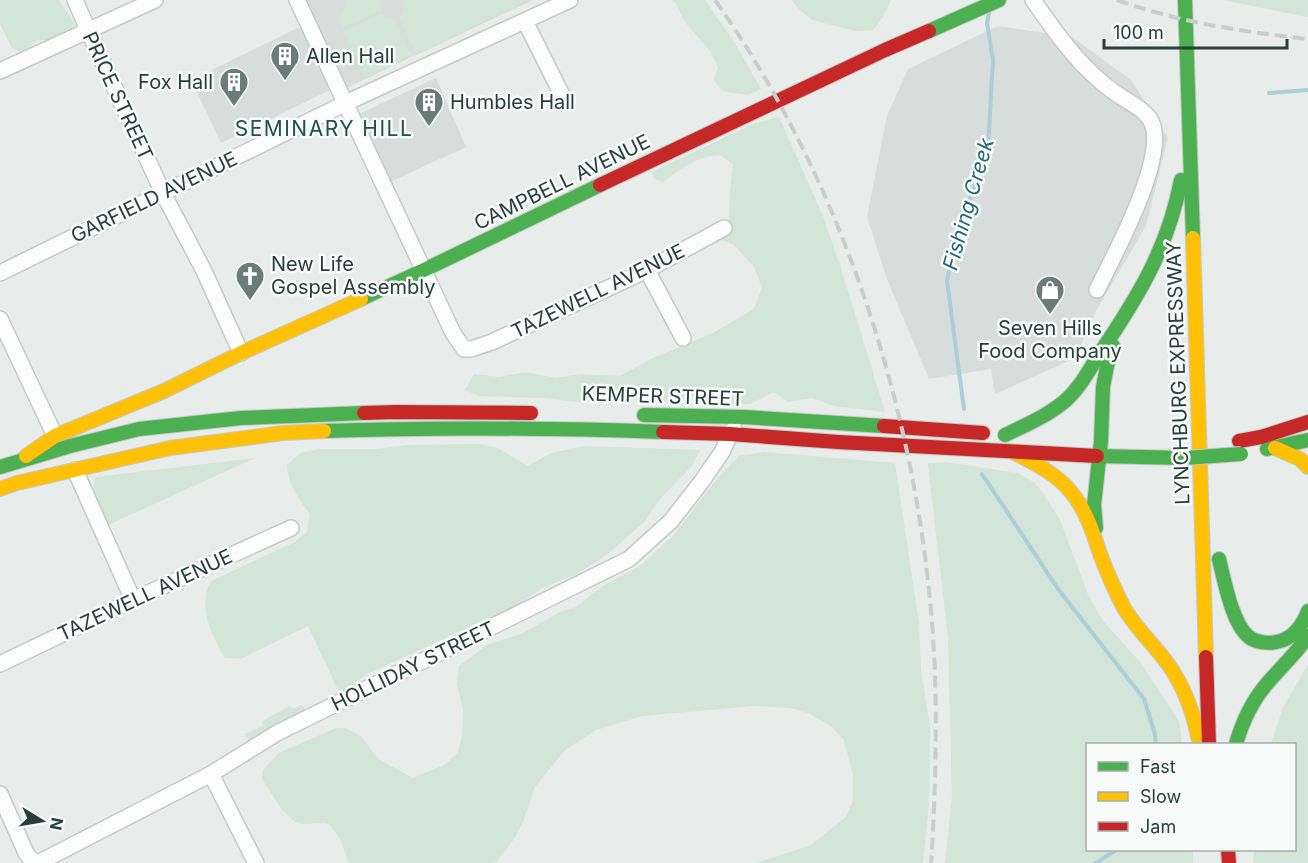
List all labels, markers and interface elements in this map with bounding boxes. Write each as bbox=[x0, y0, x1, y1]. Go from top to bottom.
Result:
scale bar bbox=[1104, 12, 1287, 50]
text: 100 m bbox=[1113, 22, 1164, 43]
street label: PRICE STREET bbox=[78, 28, 158, 164]
building icon: Allen Hall bbox=[269, 40, 301, 82]
place label: Allen Hall bbox=[306, 44, 394, 68]
building icon: Fox Hall bbox=[218, 66, 250, 108]
place label: Fox Hall bbox=[138, 70, 213, 94]
building icon: Humbles Hall bbox=[413, 86, 445, 128]
place label: Humbles Hall bbox=[450, 90, 575, 114]
district label: SEMINARY HILL bbox=[235, 116, 413, 141]
street label: CAMPBELL AVENUE bbox=[470, 129, 654, 235]
water label: Fishing Creek bbox=[937, 135, 999, 273]
street label: GARFIELD AVENUE bbox=[67, 146, 241, 248]
street label: TAZEWELL AVENUE bbox=[507, 239, 689, 343]
street label: LYNCHBURG EXPRESSWAY bbox=[1161, 240, 1195, 505]
place label: New Life Gospel Assembly bbox=[271, 252, 435, 299]
church icon: New Life Gospel Assembly bbox=[234, 260, 266, 302]
shop icon: Seven Hills Food Company bbox=[1034, 274, 1066, 316]
place label: Seven Hills Food Company bbox=[978, 316, 1122, 363]
street label: KEMPER STREET bbox=[581, 381, 745, 411]
street label: TAZEWELL AVENUE bbox=[54, 544, 236, 646]
street label: HOLLIDAY STREET bbox=[327, 616, 499, 716]
legend bbox=[1086, 743, 1296, 851]
text: Fast bbox=[1140, 756, 1176, 777]
text: Slow bbox=[1140, 786, 1181, 807]
north arrow bbox=[12, 791, 72, 851]
text: N bbox=[46, 816, 68, 832]
text: Jam bbox=[1140, 816, 1176, 837]

